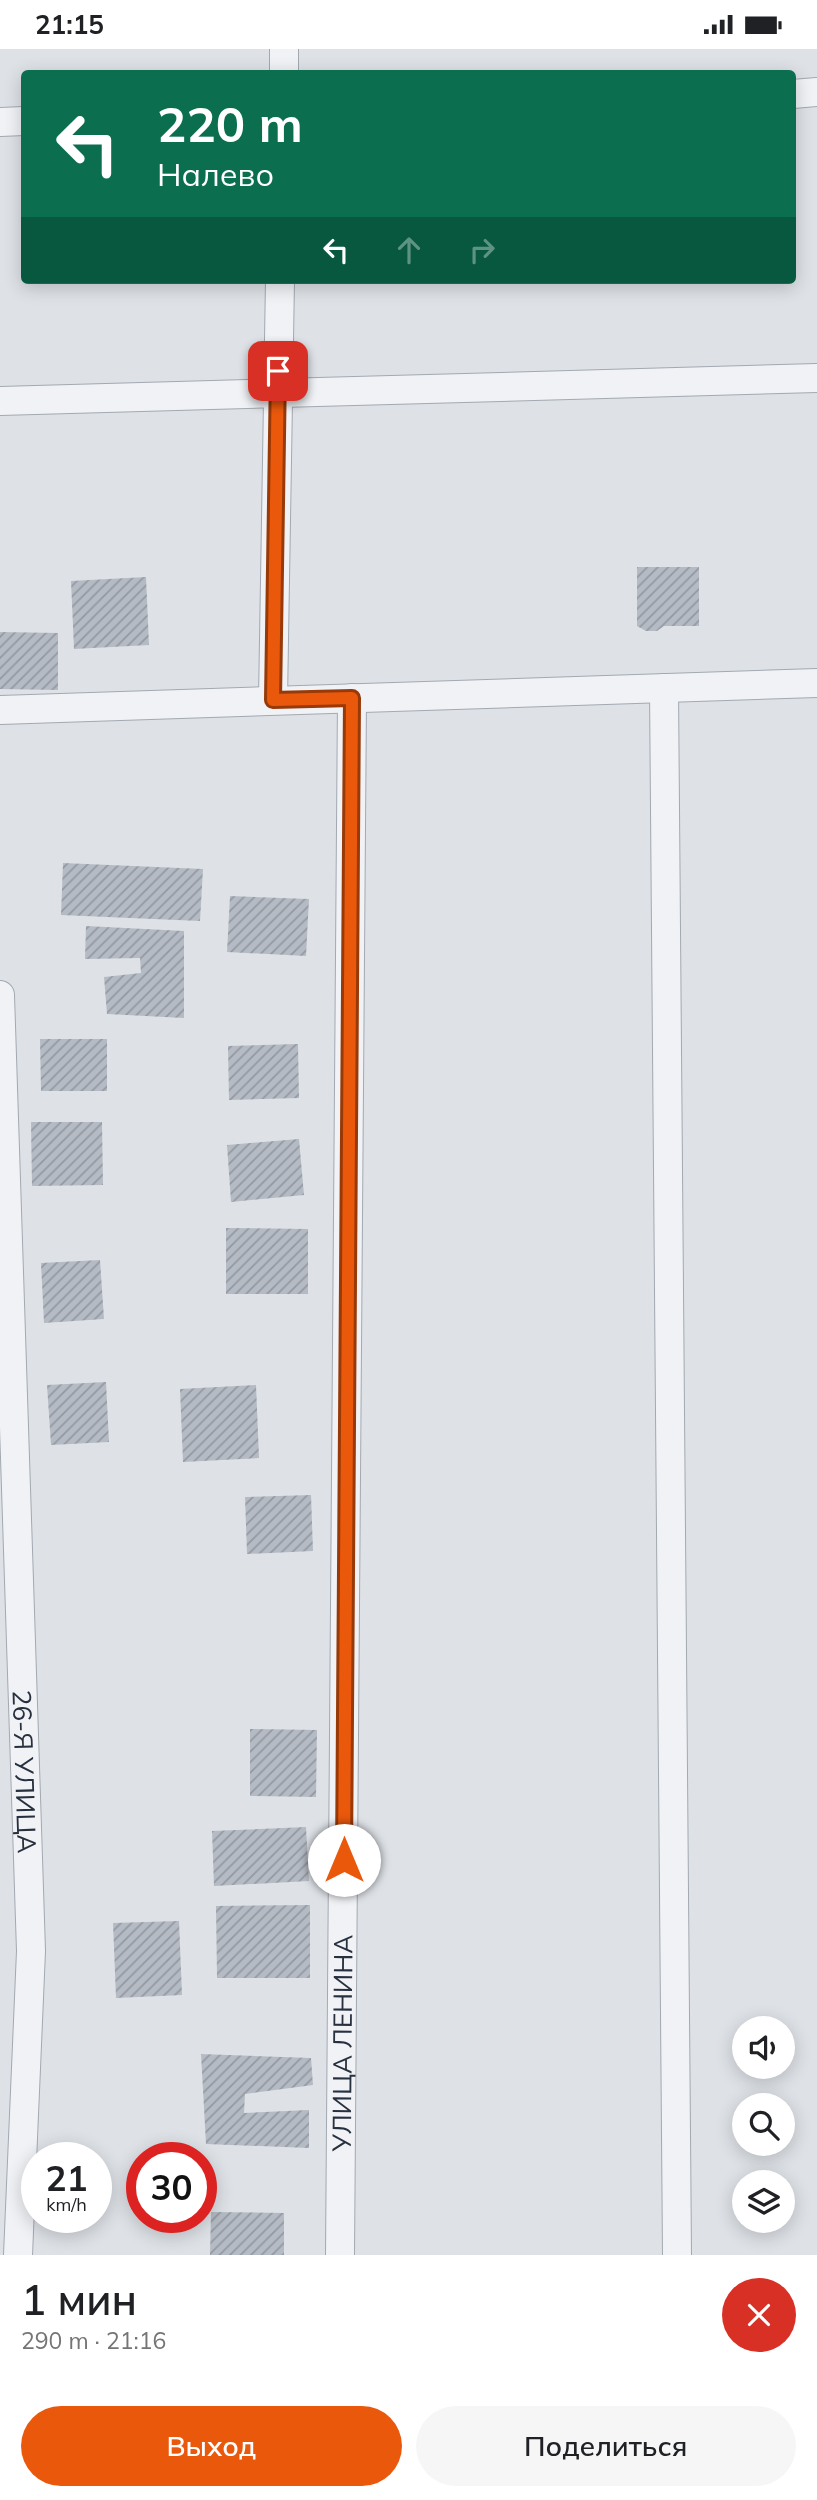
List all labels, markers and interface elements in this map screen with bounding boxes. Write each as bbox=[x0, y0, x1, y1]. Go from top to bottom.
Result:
text: 21:15 bbox=[35, 8, 104, 41]
text: 220 m bbox=[157, 93, 303, 154]
icon: left bbox=[42, 98, 133, 189]
text: Налево bbox=[157, 154, 274, 194]
icon: left bbox=[317, 231, 355, 269]
icon: ahead bbox=[390, 231, 428, 269]
icon: right bbox=[463, 231, 501, 269]
pin bbox=[248, 341, 308, 401]
icon: arrive bbox=[259, 352, 297, 390]
street label: 26-Я УЛИЦА bbox=[6, 1689, 44, 1854]
position arrow bbox=[307, 1823, 381, 1897]
street label: УЛИЦА ЛЕНИНА bbox=[324, 1934, 359, 2153]
map controls bbox=[732, 2016, 795, 2233]
button: sound bbox=[732, 2016, 795, 2079]
button: search bbox=[732, 2093, 795, 2156]
speed limit sign: 30 bbox=[126, 2142, 217, 2233]
text: 21 bbox=[45, 2156, 88, 2200]
button: layers bbox=[732, 2170, 795, 2233]
text: km/h bbox=[46, 2193, 87, 2216]
text: 1 мин bbox=[21, 2273, 137, 2326]
button: close bbox=[722, 2278, 796, 2352]
text: 290 m · 21:16 bbox=[21, 2326, 166, 2355]
button: Выход bbox=[21, 2406, 402, 2486]
button: Поделиться bbox=[416, 2406, 796, 2486]

